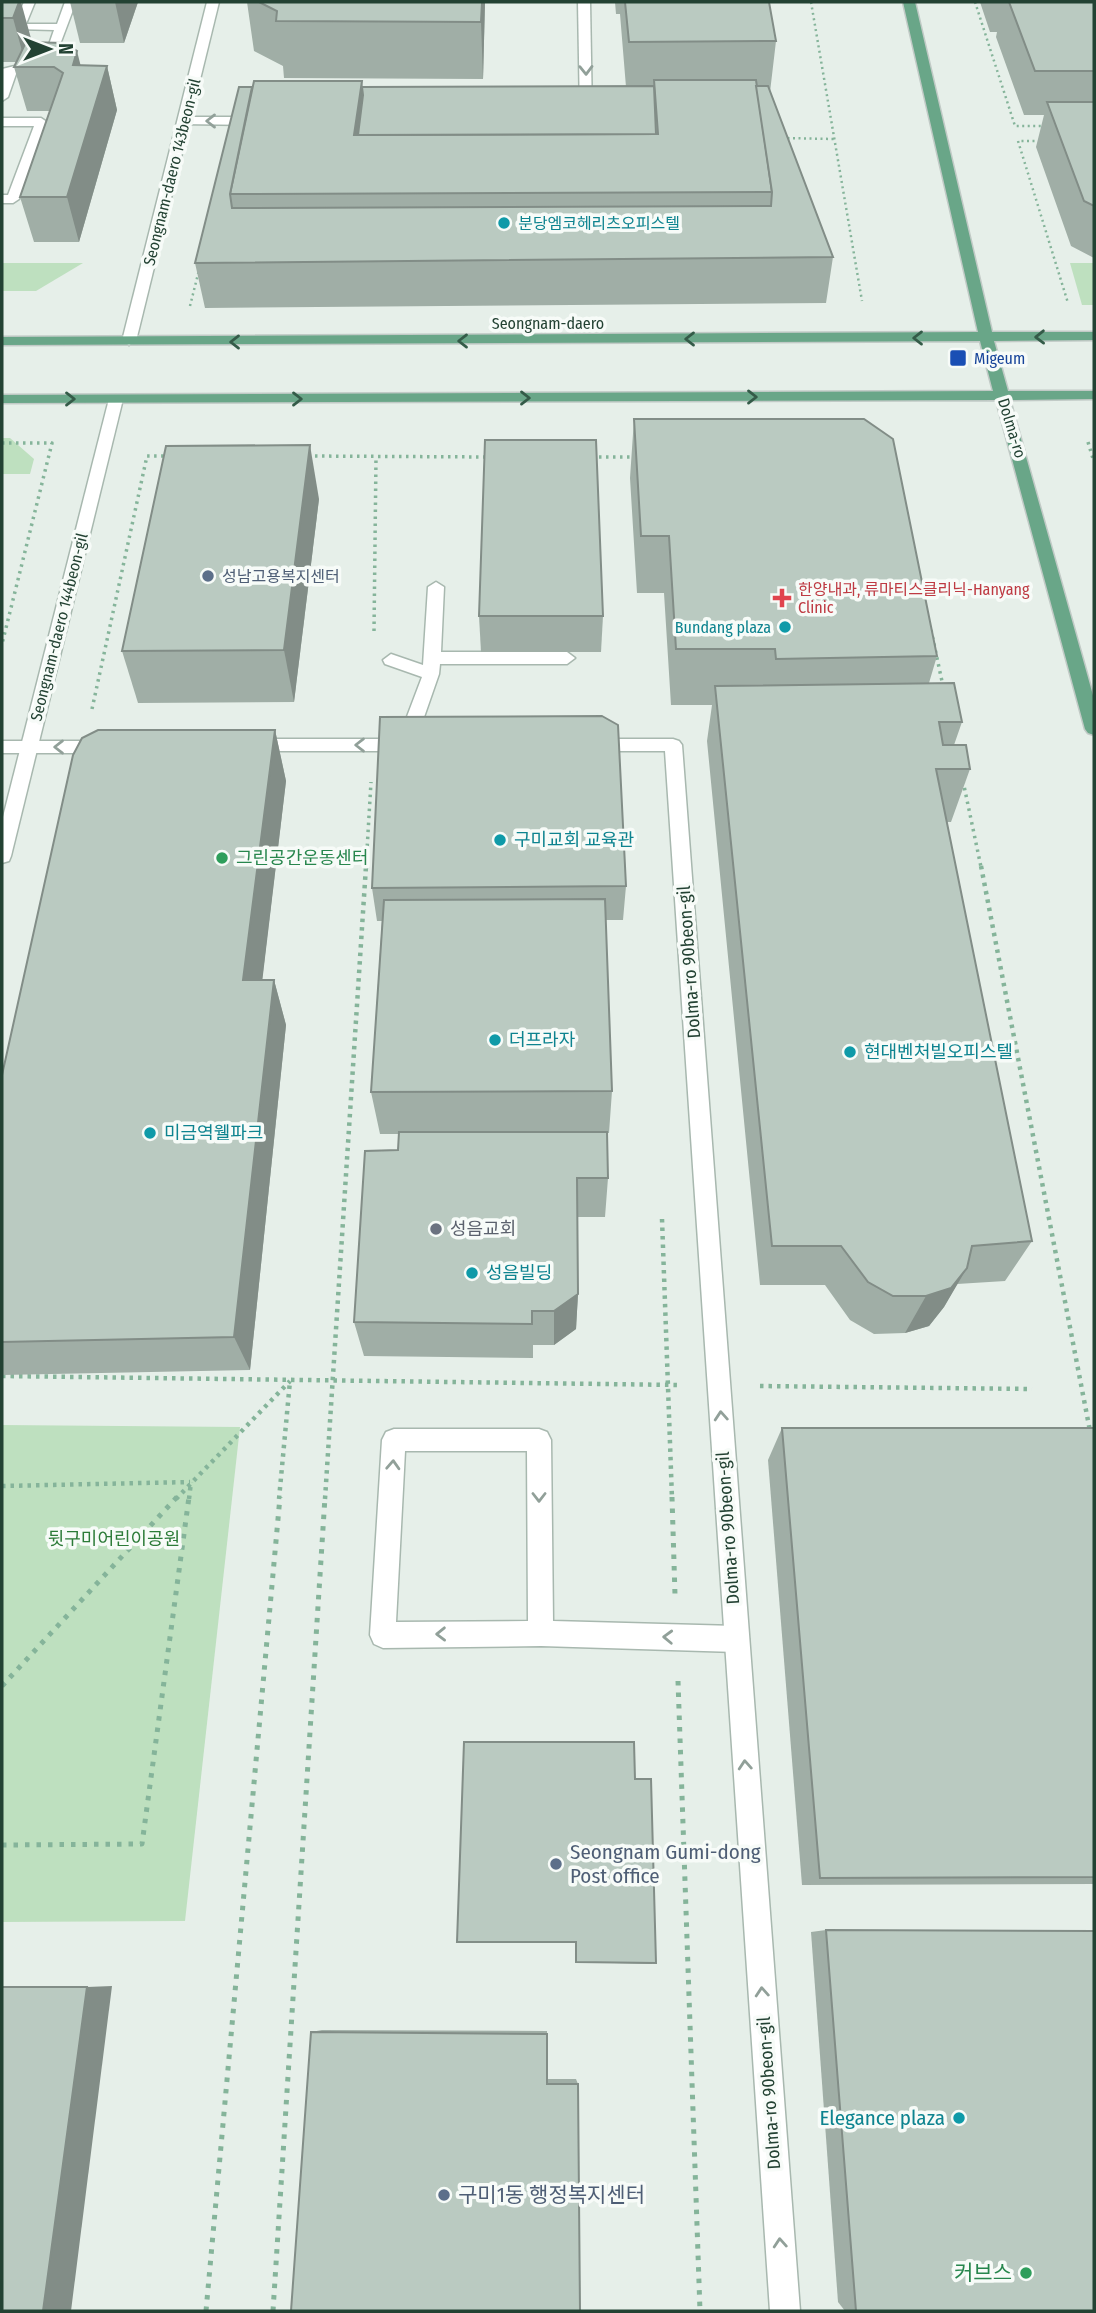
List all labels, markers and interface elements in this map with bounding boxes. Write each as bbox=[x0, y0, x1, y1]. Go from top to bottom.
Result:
north arrow bbox=[14, 14, 84, 84]
text: N bbox=[54, 43, 77, 55]
one-way arrow bbox=[578, 65, 593, 76]
street label: Seongnam-daero 143beon-gil bbox=[140, 76, 204, 268]
one-way arrow bbox=[205, 113, 216, 129]
place label: 분당엠코헤리츠오피스텔 bbox=[518, 214, 680, 233]
marker: 분당엠코헤리츠오피스텔 bbox=[496, 215, 512, 231]
street label: Seongnam-daero bbox=[492, 314, 604, 333]
one-way arrow bbox=[1034, 329, 1045, 345]
one-way arrow bbox=[912, 330, 923, 346]
one-way arrow bbox=[685, 331, 695, 347]
one-way arrow bbox=[457, 333, 468, 349]
one-way arrow bbox=[230, 334, 240, 350]
marker: Migeum bbox=[948, 348, 968, 368]
place label: Migeum bbox=[974, 349, 1025, 368]
one-way arrow bbox=[748, 389, 758, 405]
one-way arrow bbox=[520, 390, 531, 406]
one-way arrow bbox=[65, 391, 76, 407]
one-way arrow bbox=[293, 391, 303, 407]
street label: Dolma-ro bbox=[994, 396, 1030, 460]
street label: Seongnam-daero 144beon-gil bbox=[26, 531, 92, 723]
place label: 성남고용복지센터 bbox=[222, 567, 340, 586]
marker: 성남고용복지센터 bbox=[200, 568, 216, 584]
place label: 한양내과, 류마티스클리닉-Hanyang Clinic bbox=[798, 580, 1030, 617]
marker: 한양내과, 류마티스클리닉-Hanyang Clinic bbox=[772, 588, 792, 608]
place label: Bundang plaza bbox=[675, 618, 771, 637]
marker: Bundang plaza bbox=[777, 619, 793, 635]
one-way arrow bbox=[354, 737, 365, 753]
one-way arrow bbox=[53, 739, 64, 755]
place label: 구미교회 교육관 bbox=[514, 829, 635, 851]
marker: 구미교회 교육관 bbox=[492, 832, 508, 848]
place label: 그린공간운동센터 bbox=[236, 847, 368, 869]
marker: 그린공간운동센터 bbox=[214, 850, 230, 866]
street label: Dolma-ro 90beon-gil bbox=[673, 885, 705, 1039]
place label: 더프라자 bbox=[509, 1029, 576, 1051]
marker: 더프라자 bbox=[487, 1032, 503, 1048]
place label: 현대벤처빌오피스텔 bbox=[864, 1041, 1013, 1063]
marker: 현대벤처빌오피스텔 bbox=[842, 1044, 858, 1060]
place label: 미금역웰파크 bbox=[164, 1122, 263, 1144]
marker: 미금역웰파크 bbox=[142, 1125, 158, 1141]
place label: 성음교회 bbox=[450, 1218, 516, 1240]
marker: 성음교회 bbox=[428, 1221, 444, 1237]
place label: 성음빌딩 bbox=[486, 1262, 552, 1284]
marker: 성음빌딩 bbox=[464, 1265, 480, 1281]
one-way arrow bbox=[713, 1410, 728, 1421]
street label: Dolma-ro 90beon-gil bbox=[712, 1451, 744, 1605]
one-way arrow bbox=[385, 1460, 400, 1471]
one-way arrow bbox=[531, 1492, 547, 1502]
park label: 뒷구미어린이공원 bbox=[48, 1528, 180, 1550]
one-way arrow bbox=[435, 1626, 445, 1642]
one-way arrow bbox=[662, 1629, 673, 1644]
one-way arrow bbox=[738, 1759, 753, 1770]
place label: Seongnam Gumi-dong Post office bbox=[570, 1839, 761, 1889]
marker: Seongnam Gumi-dong Post office bbox=[548, 1856, 564, 1872]
one-way arrow bbox=[755, 1986, 770, 1997]
street label: Dolma-ro 90beon-gil bbox=[753, 2016, 785, 2170]
place label: Elegance plaza bbox=[820, 2105, 945, 2131]
marker: Elegance plaza bbox=[951, 2110, 967, 2126]
place label: 구미1동 행정복지센터 bbox=[458, 2182, 645, 2208]
marker: 구미1동 행정복지센터 bbox=[436, 2187, 452, 2203]
one-way arrow bbox=[773, 2237, 788, 2248]
place label: 커브스 bbox=[954, 2260, 1012, 2286]
marker: 커브스 bbox=[1018, 2265, 1034, 2281]

